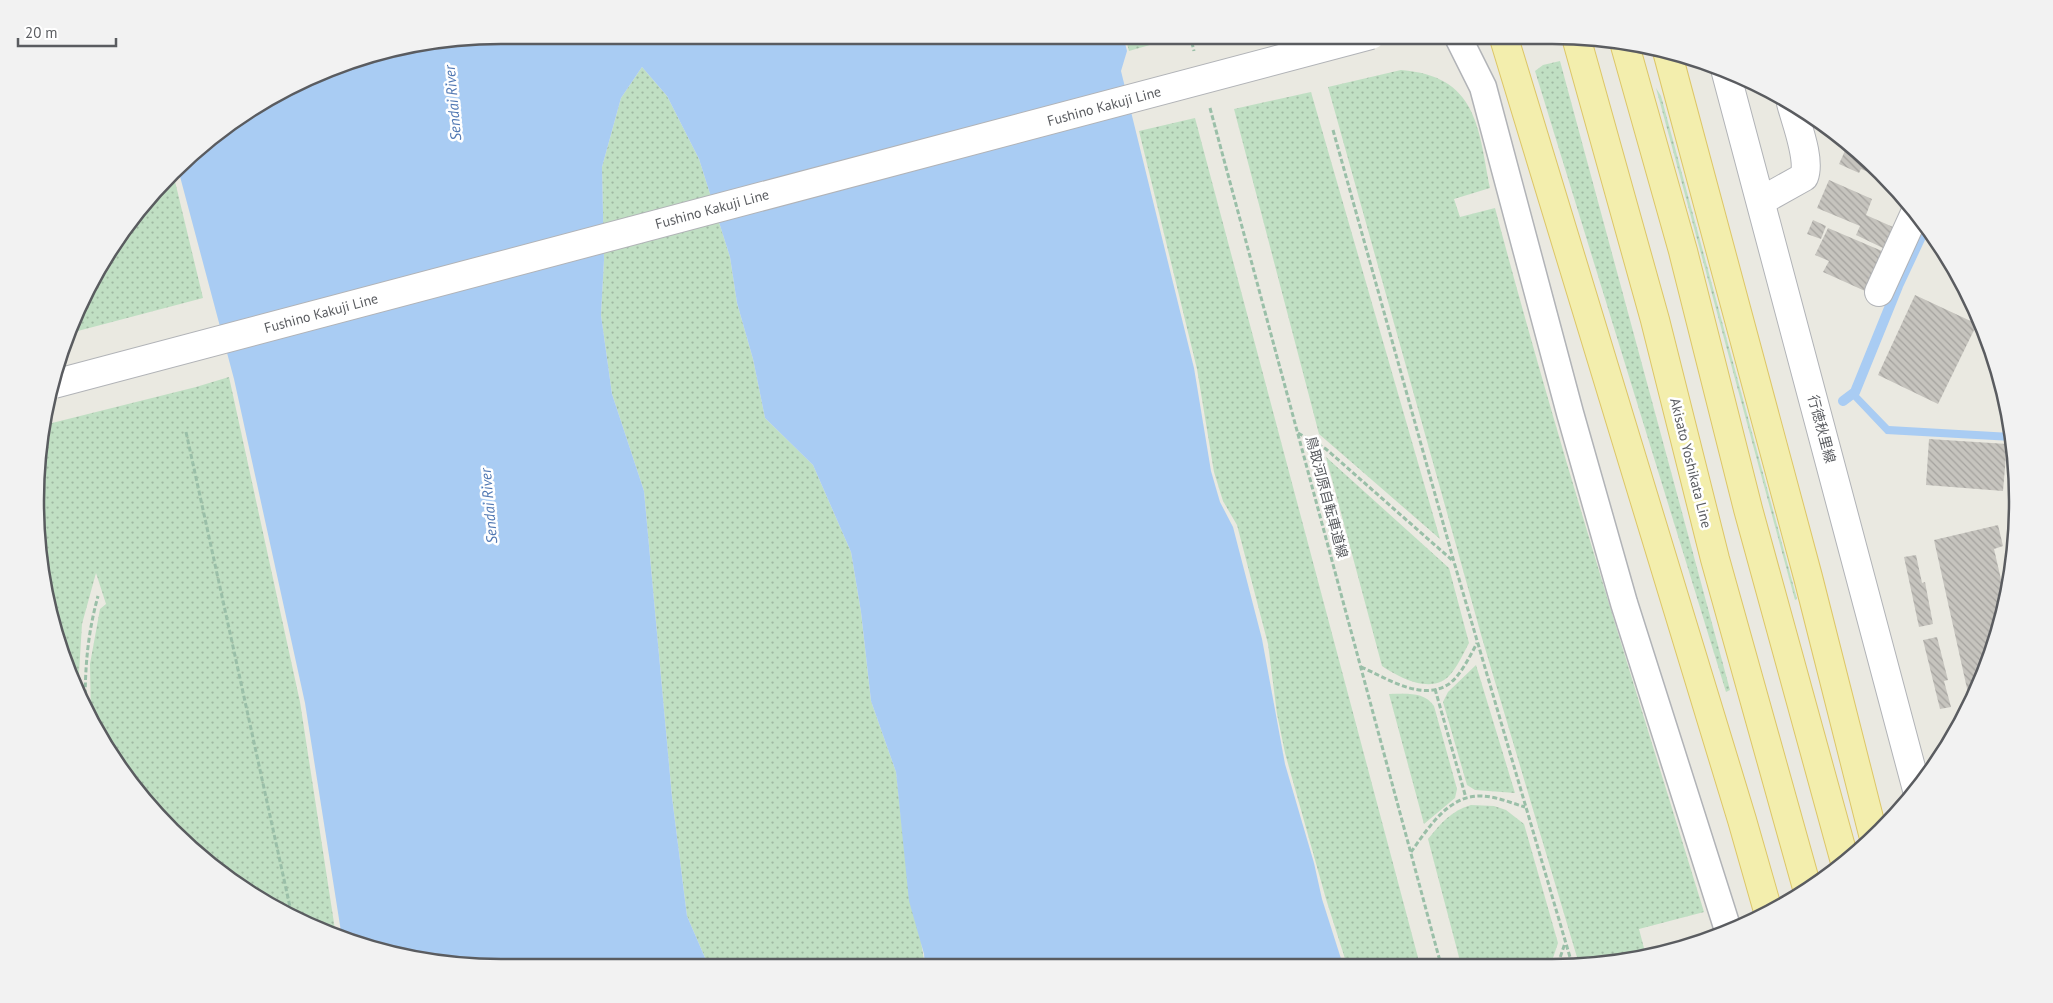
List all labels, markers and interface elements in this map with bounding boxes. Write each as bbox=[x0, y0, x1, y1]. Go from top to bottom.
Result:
scale bar bbox=[18, 15, 115, 47]
text: 20 m bbox=[25, 23, 58, 42]
water label: Sendai River bbox=[440, 63, 465, 142]
street label: Fushino Kakuji Line bbox=[1045, 82, 1163, 130]
street label: Fushino Kakuji Line bbox=[653, 185, 771, 233]
street label: Fushino Kakuji Line bbox=[262, 289, 380, 337]
street label: 行徳秋里線 bbox=[1804, 393, 1840, 465]
street label: Akisato Yoshikata Line bbox=[1666, 396, 1716, 530]
street label: 鳥取河原自転車道線 bbox=[1302, 434, 1352, 560]
water label: Sendai River bbox=[476, 466, 501, 545]

